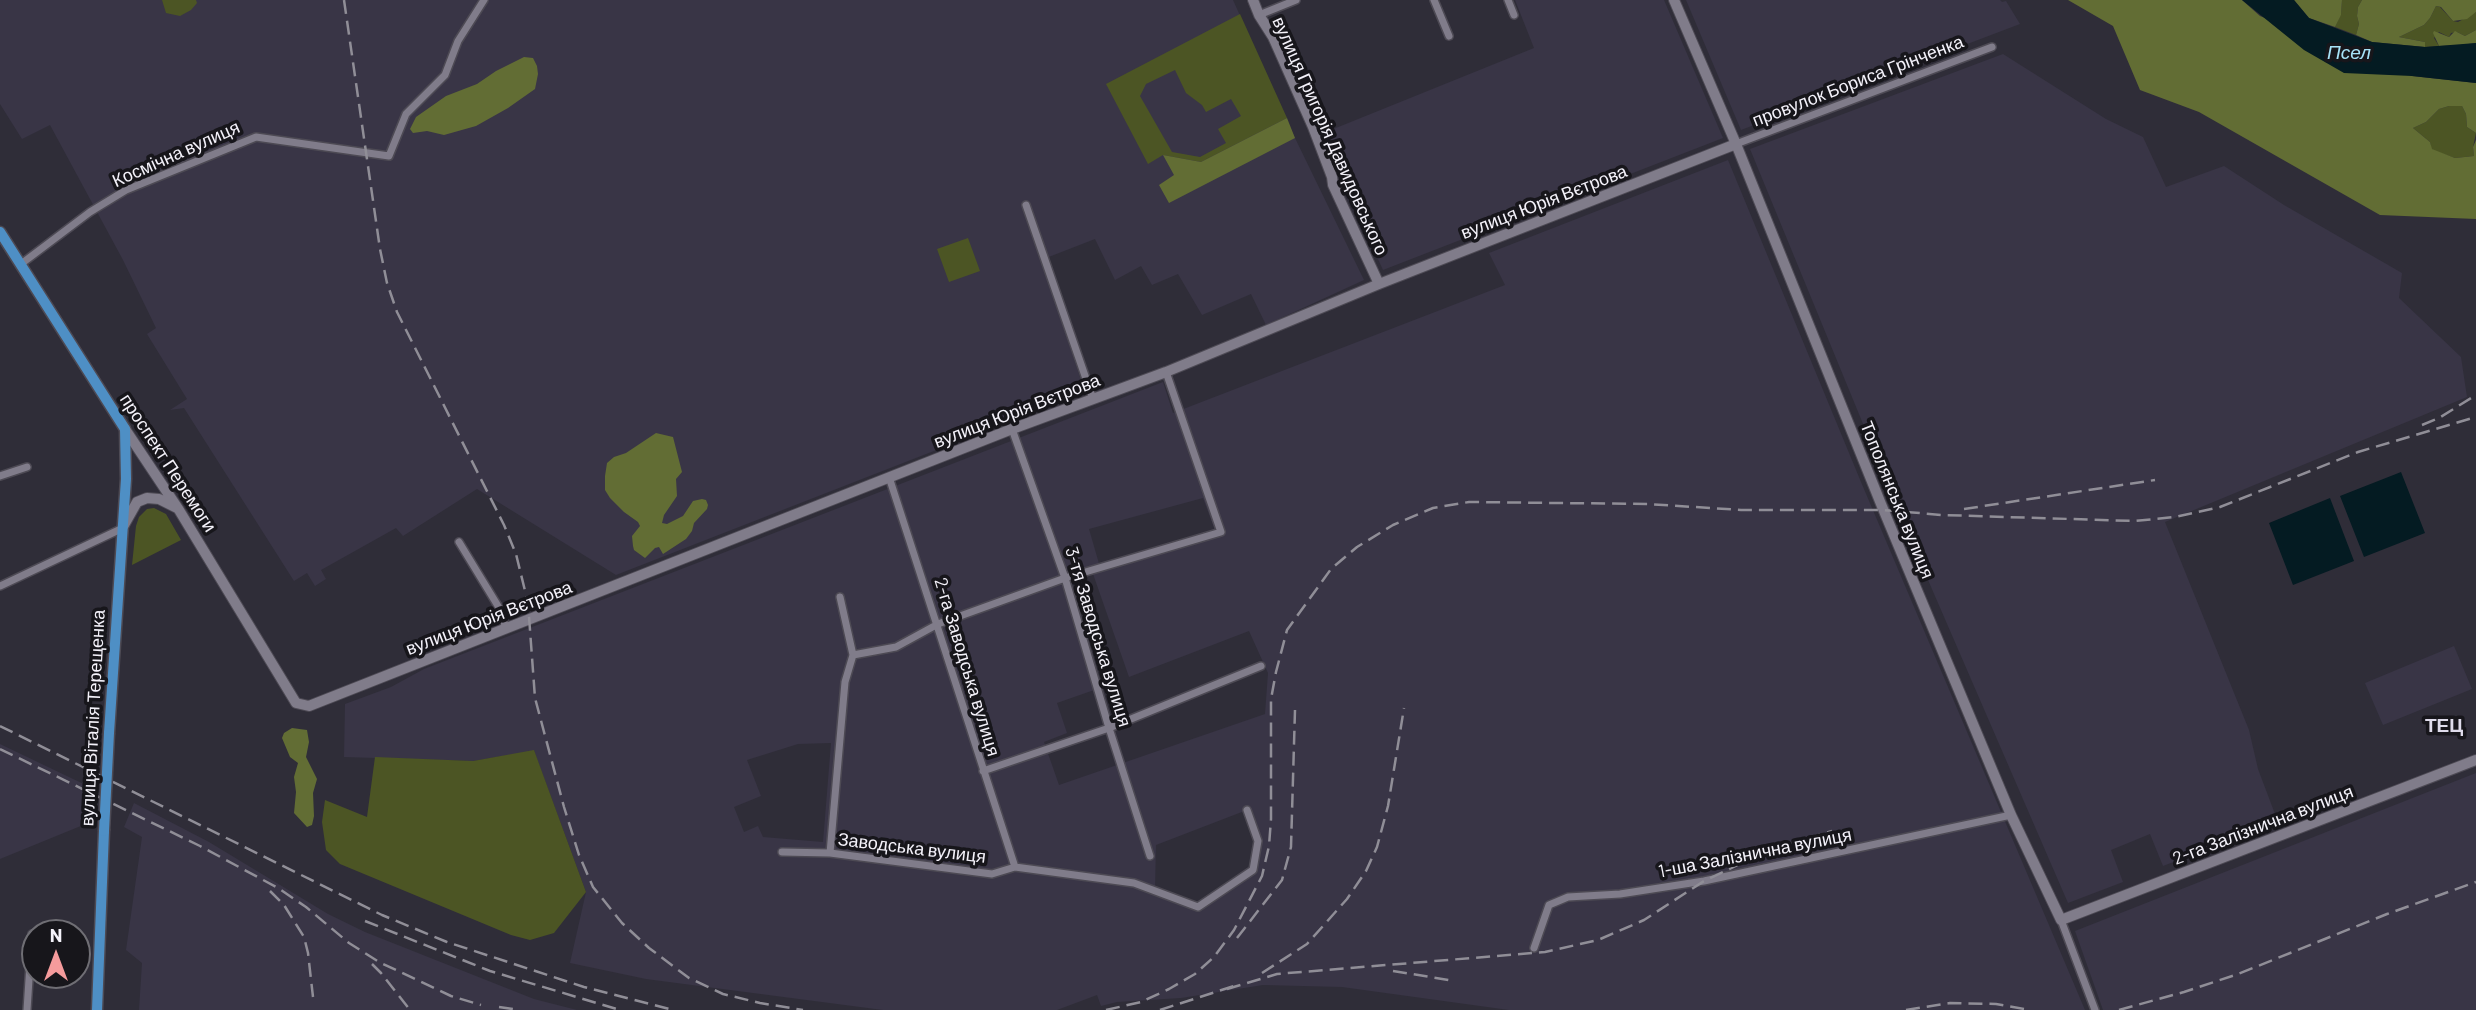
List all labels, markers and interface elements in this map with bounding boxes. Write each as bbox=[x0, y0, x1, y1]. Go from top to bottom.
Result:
street label: вулиця Григорія Давидовського bbox=[1268, 13, 1392, 259]
street label: провулок Бориса Грінченка bbox=[1749, 31, 1967, 131]
water label: Псел bbox=[2327, 42, 2371, 64]
street label: Космічна вулиця bbox=[109, 116, 243, 192]
street label: вулиця Юрія Вєтрова bbox=[1458, 160, 1630, 244]
street label: вулиця Юрія Вєтрова bbox=[931, 369, 1103, 453]
street label: проспект Перемоги bbox=[115, 390, 221, 536]
street label: Тополянська вулиця bbox=[1856, 418, 1938, 582]
street label: 3-тя Заводська вулиця bbox=[1060, 544, 1136, 730]
street label: 2-га Заводська вулиця bbox=[930, 575, 1004, 759]
street label: вулиця Юрія Вєтрова bbox=[403, 576, 575, 660]
street label: вулиця Віталія Терещенка bbox=[77, 609, 109, 827]
district label: ТЕЦ bbox=[2425, 715, 2463, 737]
street label: 2-га Залізнична вулиця bbox=[2170, 781, 2356, 869]
street label: 1-ша Залізнична вулиця bbox=[1657, 824, 1853, 882]
street label: Заводська вулиця bbox=[837, 828, 987, 868]
north arrow bbox=[21, 919, 91, 989]
text: N bbox=[50, 923, 62, 946]

